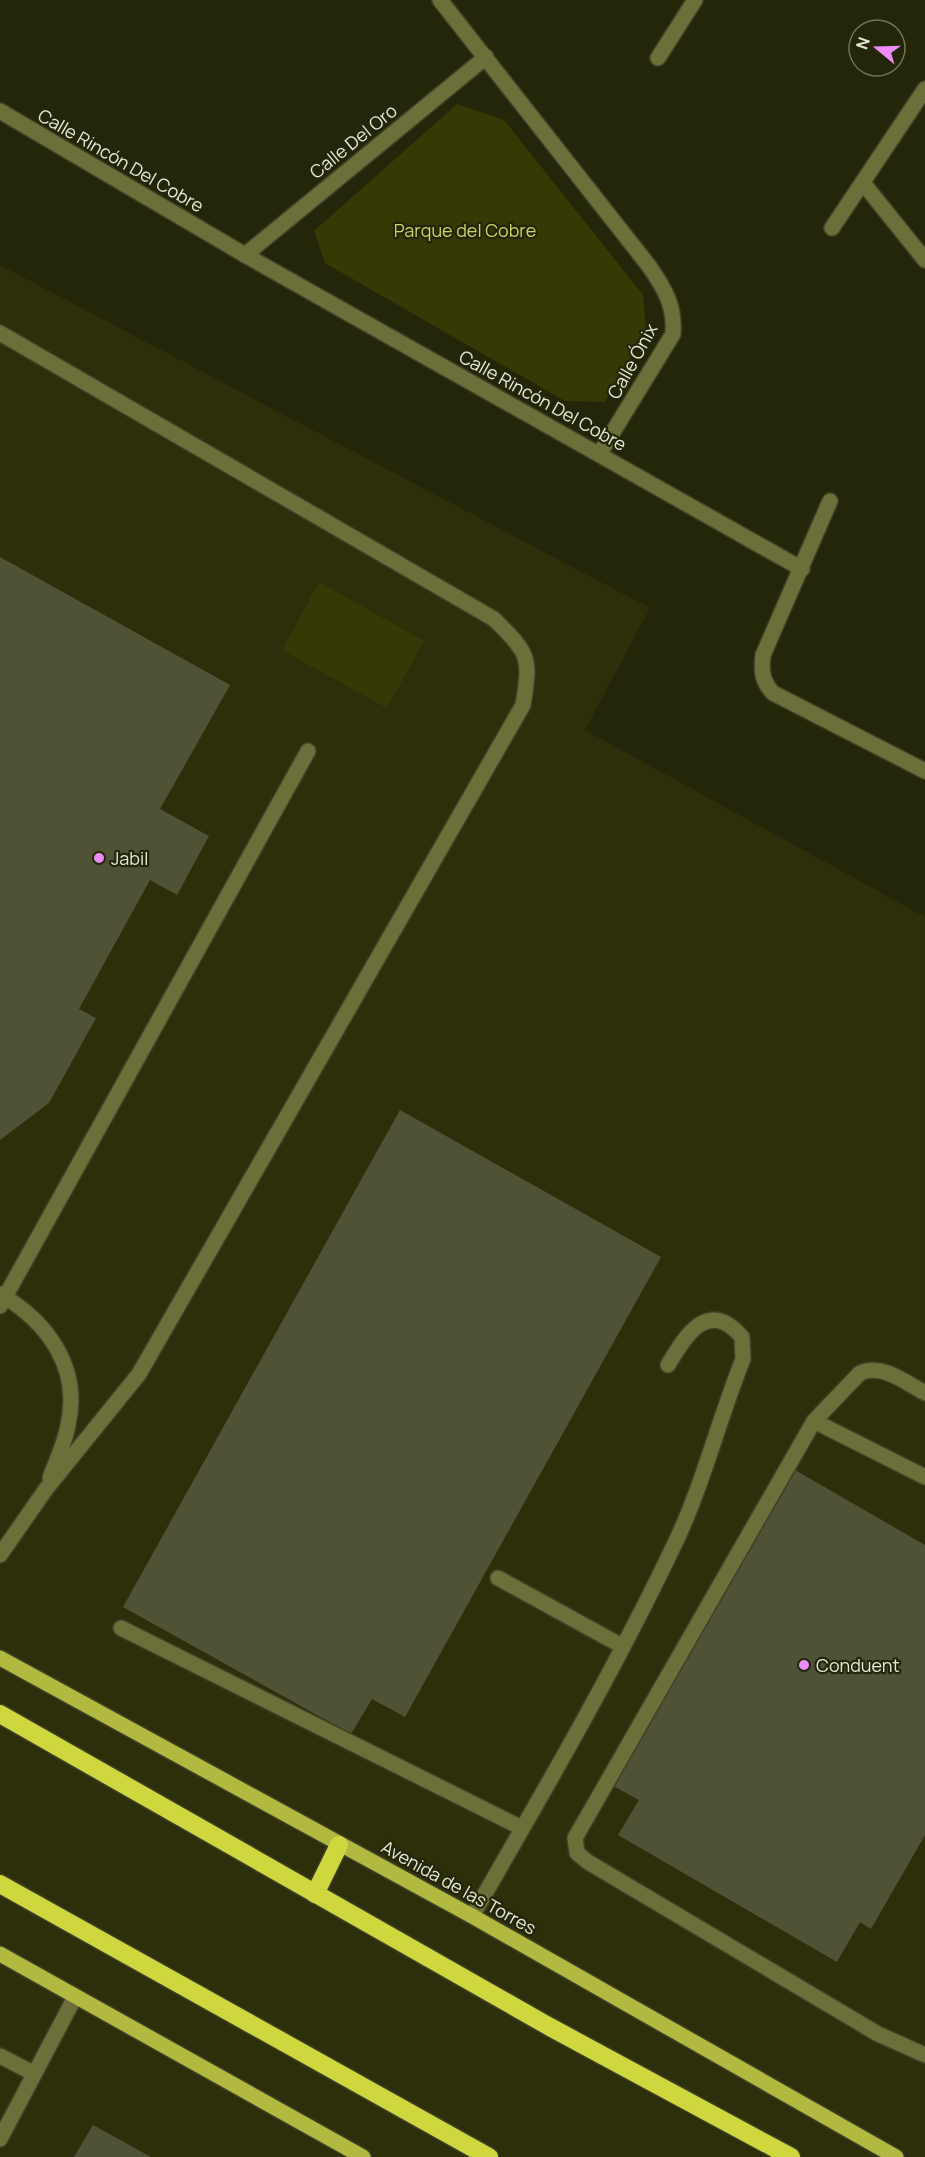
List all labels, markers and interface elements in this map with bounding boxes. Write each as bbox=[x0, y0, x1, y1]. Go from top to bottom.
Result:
north arrow bbox=[847, 18, 907, 78]
text: N bbox=[851, 34, 875, 52]
street label: Calle Del Oro bbox=[304, 98, 402, 184]
street label: Calle Rincón Del Cobre bbox=[34, 103, 208, 217]
park label: Parque del Cobre bbox=[394, 218, 536, 242]
street label: Calle Ónix bbox=[601, 319, 663, 403]
street label: Calle Rincón Del Cobre bbox=[455, 344, 631, 456]
place label: Jabil bbox=[111, 846, 148, 870]
marker: Jabil bbox=[92, 851, 106, 865]
place label: Conduent bbox=[816, 1653, 900, 1677]
marker: Conduent bbox=[797, 1658, 811, 1672]
street label: Avenida de las Torres bbox=[377, 1834, 541, 1940]

